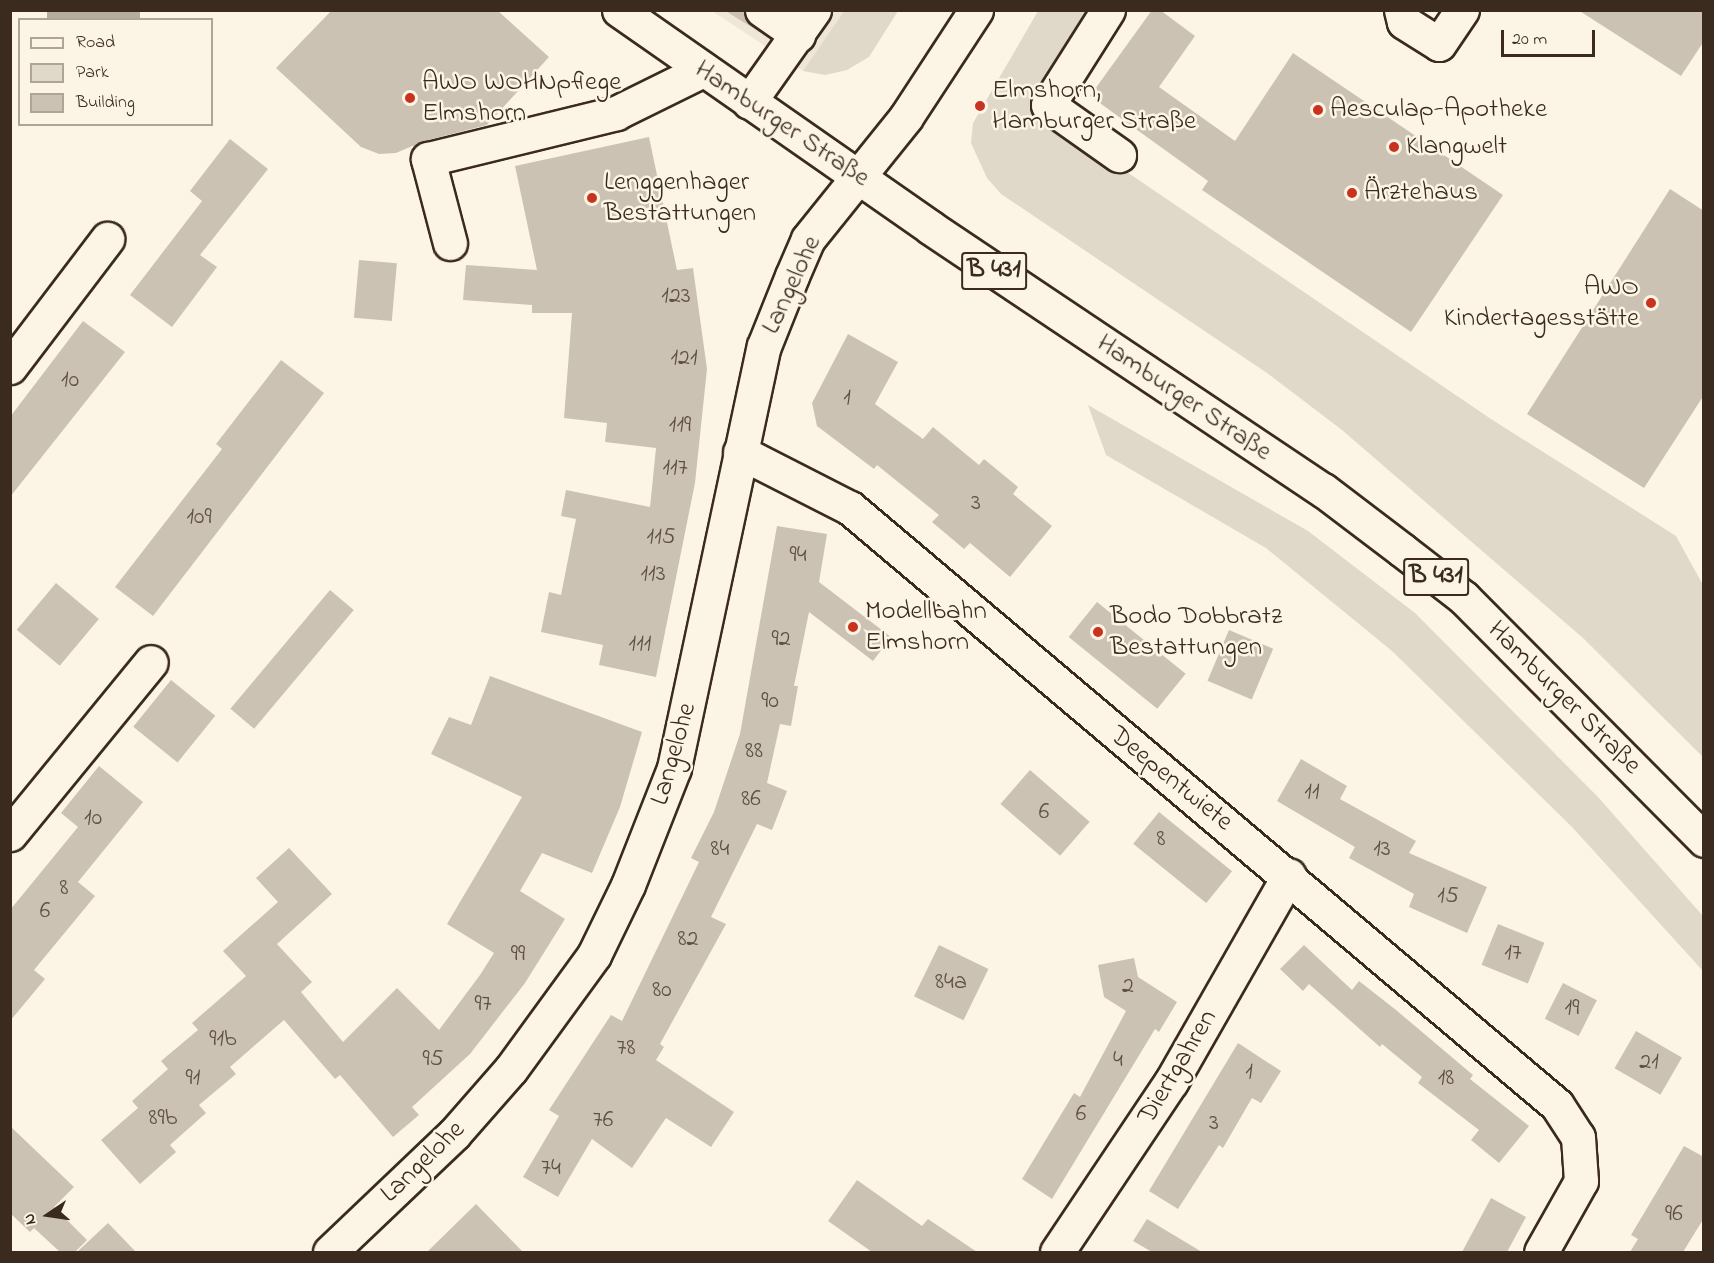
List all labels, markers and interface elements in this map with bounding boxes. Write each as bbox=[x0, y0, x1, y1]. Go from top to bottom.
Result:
legend bbox=[18, 18, 213, 126]
scale bar bbox=[1504, 18, 1598, 56]
text: 20 m bbox=[1512, 27, 1547, 53]
text: Road bbox=[76, 30, 115, 56]
street label: Hamburger Straße bbox=[688, 53, 876, 195]
text: Park bbox=[76, 60, 109, 86]
place label: AWO WOHNpflege Elmshorn bbox=[422, 66, 621, 129]
place label: Elmshorn, Hamburger Straße bbox=[992, 74, 1196, 137]
text: Building bbox=[76, 90, 135, 116]
marker: AWO WOHNpflege Elmshorn bbox=[403, 91, 417, 105]
place label: Aesculap-Apotheke bbox=[1330, 94, 1547, 126]
marker: Elmshorn, Hamburger Straße bbox=[973, 99, 987, 113]
marker: Aesculap-Apotheke bbox=[1311, 103, 1325, 117]
place label: Klangwelt bbox=[1406, 131, 1507, 163]
marker: Klangwelt bbox=[1387, 140, 1401, 154]
place label: Lenggenhager Bestattungen bbox=[604, 166, 756, 229]
place label: Ärztehaus bbox=[1364, 177, 1478, 209]
marker: Ärztehaus bbox=[1345, 186, 1359, 200]
marker: Lenggenhager Bestattungen bbox=[585, 191, 599, 205]
street label: Langelohe bbox=[755, 231, 829, 339]
road number: B 431 bbox=[961, 248, 1027, 294]
place label: AWO Kindertagesstätte bbox=[1444, 271, 1639, 334]
house number: 123 bbox=[661, 283, 691, 311]
marker: AWO Kindertagesstätte bbox=[1644, 296, 1658, 310]
street label: Hamburger Straße bbox=[1090, 327, 1278, 469]
house number: 121 bbox=[670, 345, 698, 373]
house number: 10 bbox=[61, 367, 79, 395]
house number: 1 bbox=[843, 385, 851, 413]
house number: 119 bbox=[669, 412, 691, 440]
house number: 117 bbox=[662, 455, 688, 483]
house number: 3 bbox=[971, 490, 981, 518]
house number: 109 bbox=[186, 504, 212, 532]
house number: 115 bbox=[647, 524, 675, 552]
house number: 94 bbox=[789, 542, 807, 570]
road number: B 431 bbox=[1403, 554, 1469, 600]
house number: 113 bbox=[640, 561, 666, 589]
place label: Modellbahn Elmshorn bbox=[865, 595, 987, 658]
place label: Bodo Dobbratz Bestattungen bbox=[1110, 600, 1282, 663]
street label: Hamburger Straße bbox=[1480, 614, 1648, 782]
marker: Modellbahn Elmshorn bbox=[846, 620, 860, 634]
marker: Bodo Dobbratz Bestattungen bbox=[1091, 625, 1105, 639]
house number: 92 bbox=[771, 626, 791, 654]
house number: 111 bbox=[629, 631, 651, 659]
house number: 90 bbox=[761, 688, 779, 716]
street label: Langelohe bbox=[644, 699, 704, 809]
street label: Deepentwiete bbox=[1103, 720, 1239, 838]
house number: 88 bbox=[745, 738, 763, 766]
house number: 11 bbox=[1304, 779, 1320, 807]
house number: 86 bbox=[741, 786, 761, 814]
house number: 6 bbox=[1039, 799, 1049, 827]
house number: 10 bbox=[84, 805, 102, 833]
house number: 8 bbox=[1157, 826, 1165, 854]
house number: 84 bbox=[711, 836, 729, 864]
house number: 13 bbox=[1373, 836, 1391, 864]
house number: 8 bbox=[60, 875, 68, 903]
house number: 15 bbox=[1437, 883, 1459, 911]
house number: 6 bbox=[40, 898, 50, 926]
house number: 82 bbox=[678, 926, 698, 954]
house number: 17 bbox=[1504, 940, 1522, 968]
house number: 99 bbox=[511, 941, 525, 969]
house number: 84a bbox=[935, 969, 967, 997]
house number: 2 bbox=[1122, 973, 1134, 1001]
house number: 80 bbox=[652, 977, 672, 1005]
house number: 97 bbox=[474, 991, 492, 1019]
house number: 19 bbox=[1565, 995, 1579, 1023]
street label: Diertgahren bbox=[1131, 1004, 1225, 1130]
house number: 91b bbox=[209, 1026, 237, 1054]
house number: 78 bbox=[617, 1035, 635, 1063]
house number: 95 bbox=[423, 1046, 443, 1074]
house number: 4 bbox=[1113, 1047, 1123, 1075]
house number: 21 bbox=[1639, 1049, 1659, 1077]
house number: 1 bbox=[1245, 1059, 1253, 1087]
house number: 91 bbox=[186, 1065, 200, 1093]
house number: 18 bbox=[1438, 1065, 1454, 1093]
house number: 6 bbox=[1076, 1101, 1086, 1129]
house number: 89b bbox=[149, 1105, 177, 1133]
house number: 76 bbox=[593, 1107, 613, 1135]
house number: 3 bbox=[1209, 1110, 1219, 1138]
street label: Langelohe bbox=[374, 1114, 472, 1210]
house number: 74 bbox=[541, 1155, 561, 1183]
north arrow bbox=[18, 1185, 78, 1245]
house number: 96 bbox=[1665, 1201, 1683, 1229]
text: N bbox=[18, 1211, 43, 1227]

